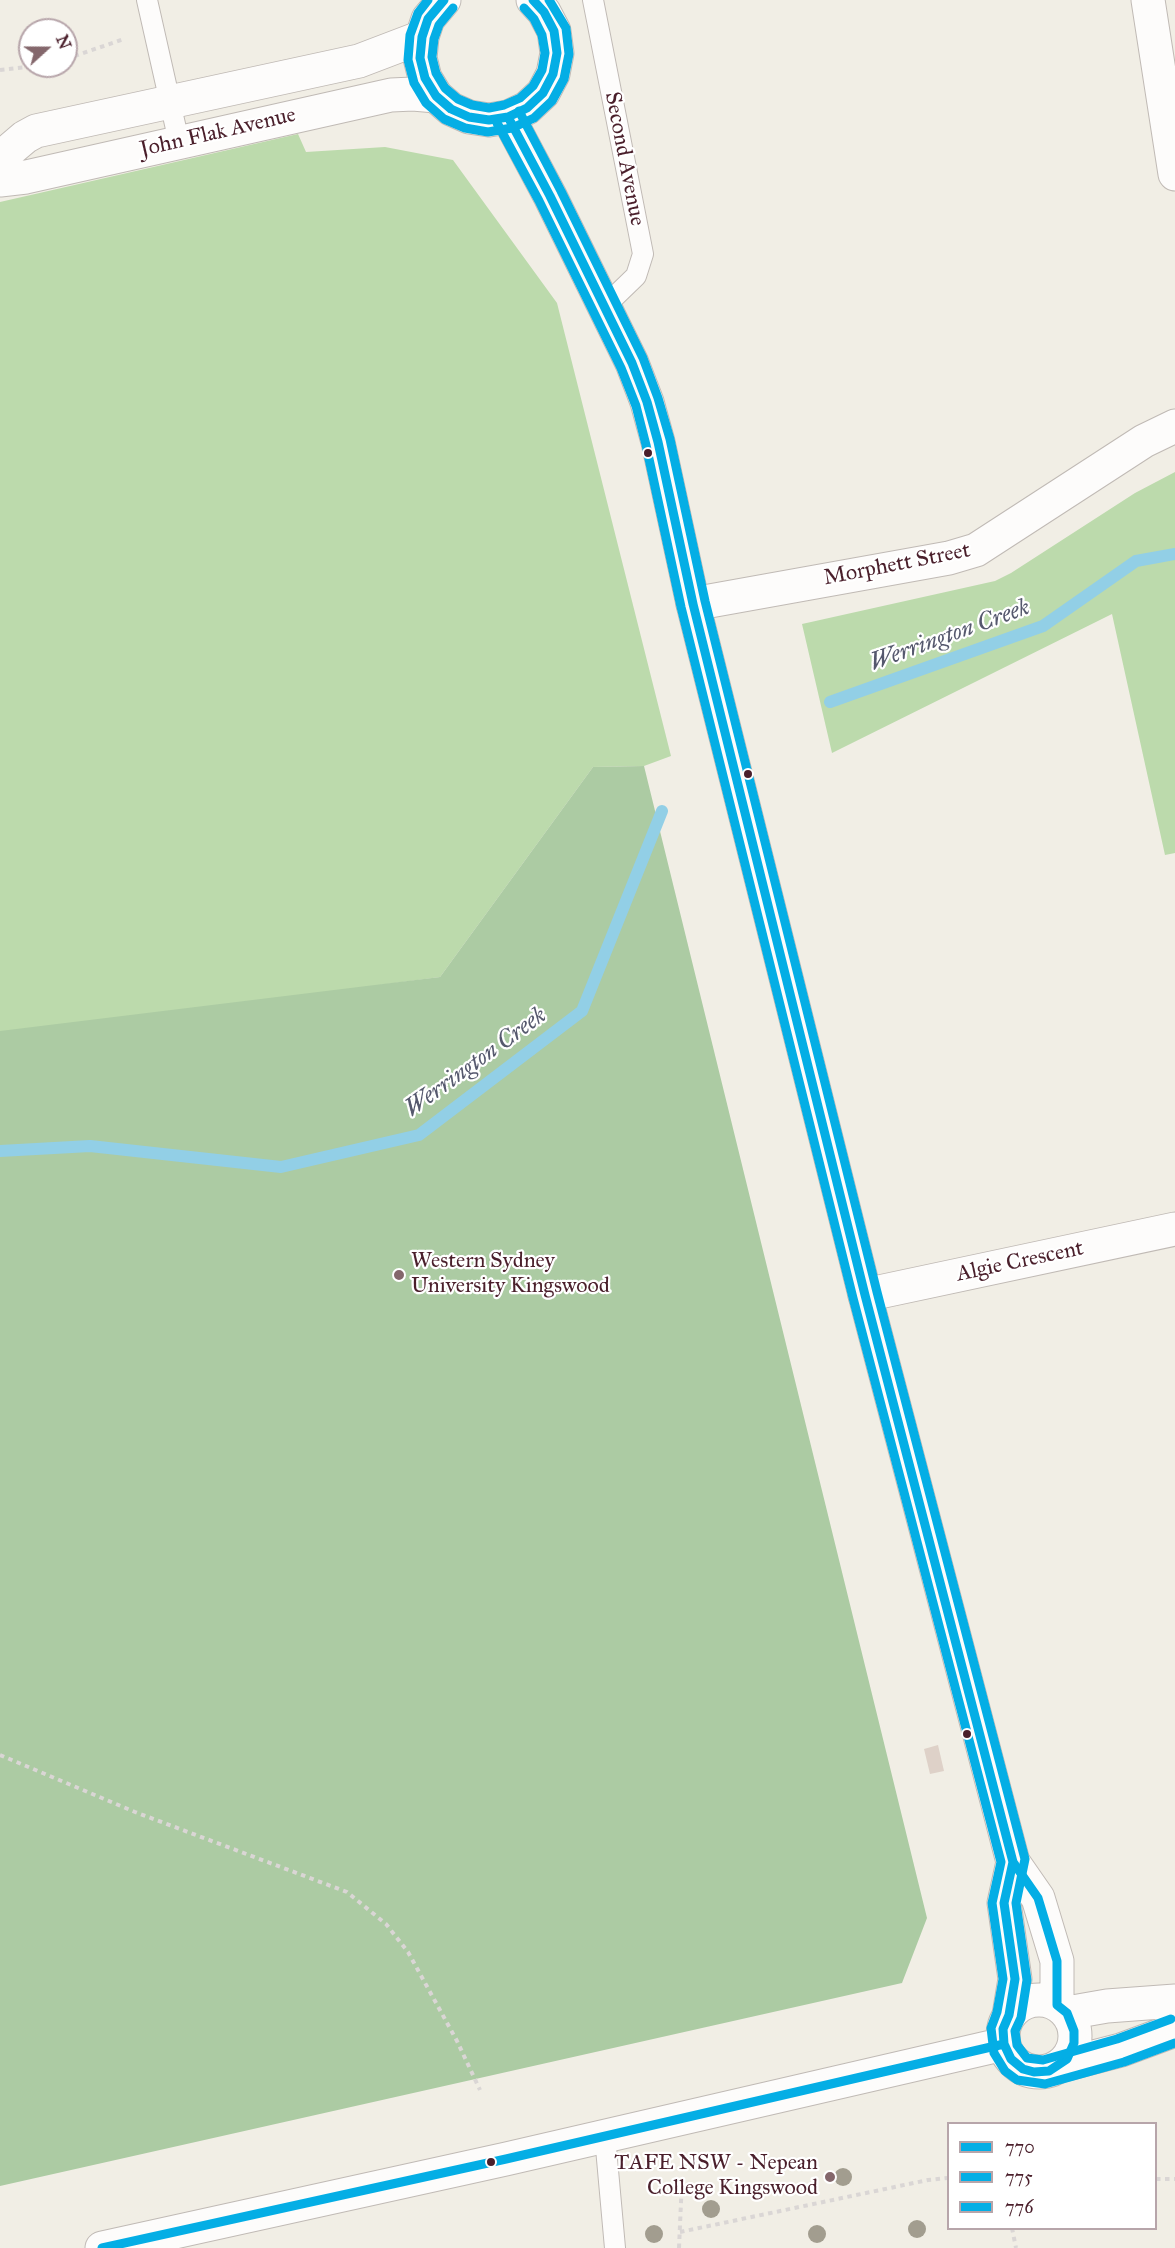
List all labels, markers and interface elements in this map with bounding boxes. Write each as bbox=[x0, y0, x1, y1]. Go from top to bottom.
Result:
north arrow bbox=[18, 18, 78, 78]
text: N bbox=[52, 32, 75, 52]
street label: Second Avenue bbox=[598, 90, 650, 228]
street label: John Flak Avenue bbox=[138, 102, 298, 164]
unlabelled marker bbox=[642, 447, 654, 459]
street label: Morphett Street bbox=[821, 538, 973, 592]
water label: Werrington Creek bbox=[866, 594, 1034, 678]
unlabelled marker bbox=[742, 768, 754, 780]
water label: Werrington Creek bbox=[399, 1002, 553, 1124]
street label: Algie Crescent bbox=[954, 1236, 1086, 1288]
place label: Western Sydney University Kingswood bbox=[411, 1249, 610, 1300]
marker: Western Sydney University Kingswood bbox=[392, 1268, 406, 1282]
unlabelled marker bbox=[961, 1728, 973, 1740]
legend bbox=[947, 2122, 1157, 2230]
text: 770 bbox=[1005, 2136, 1035, 2158]
place label: TAFE NSW - Nepean College Kingswood bbox=[614, 2151, 818, 2202]
unlabelled marker bbox=[485, 2156, 497, 2168]
text: 775 bbox=[1005, 2166, 1033, 2188]
marker: TAFE NSW - Nepean College Kingswood bbox=[823, 2170, 837, 2184]
text: 776 bbox=[1005, 2196, 1033, 2218]

